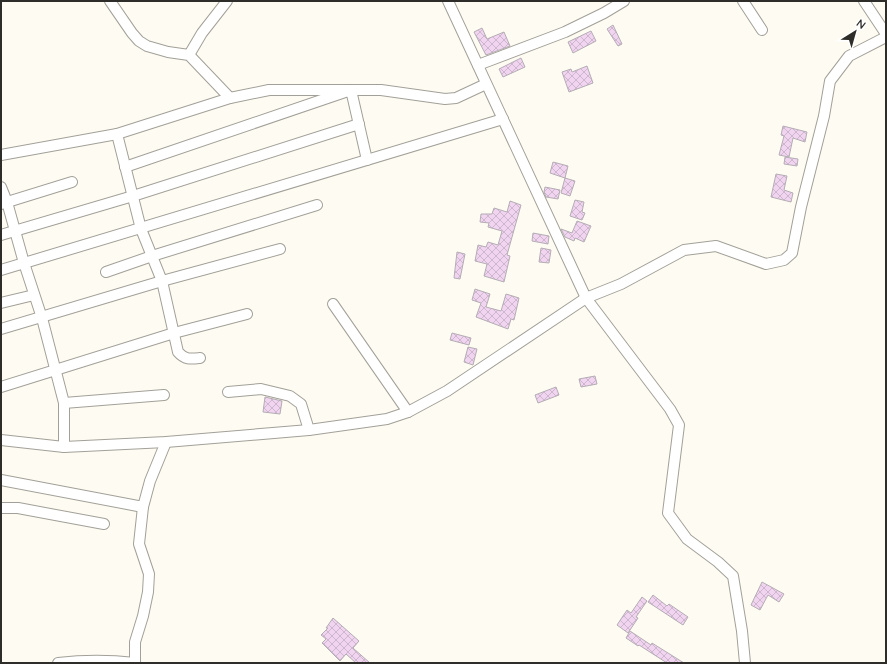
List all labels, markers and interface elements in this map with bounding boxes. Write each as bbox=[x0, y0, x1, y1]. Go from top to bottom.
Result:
north arrow bbox=[835, 12, 875, 52]
text: N bbox=[854, 16, 868, 32]

